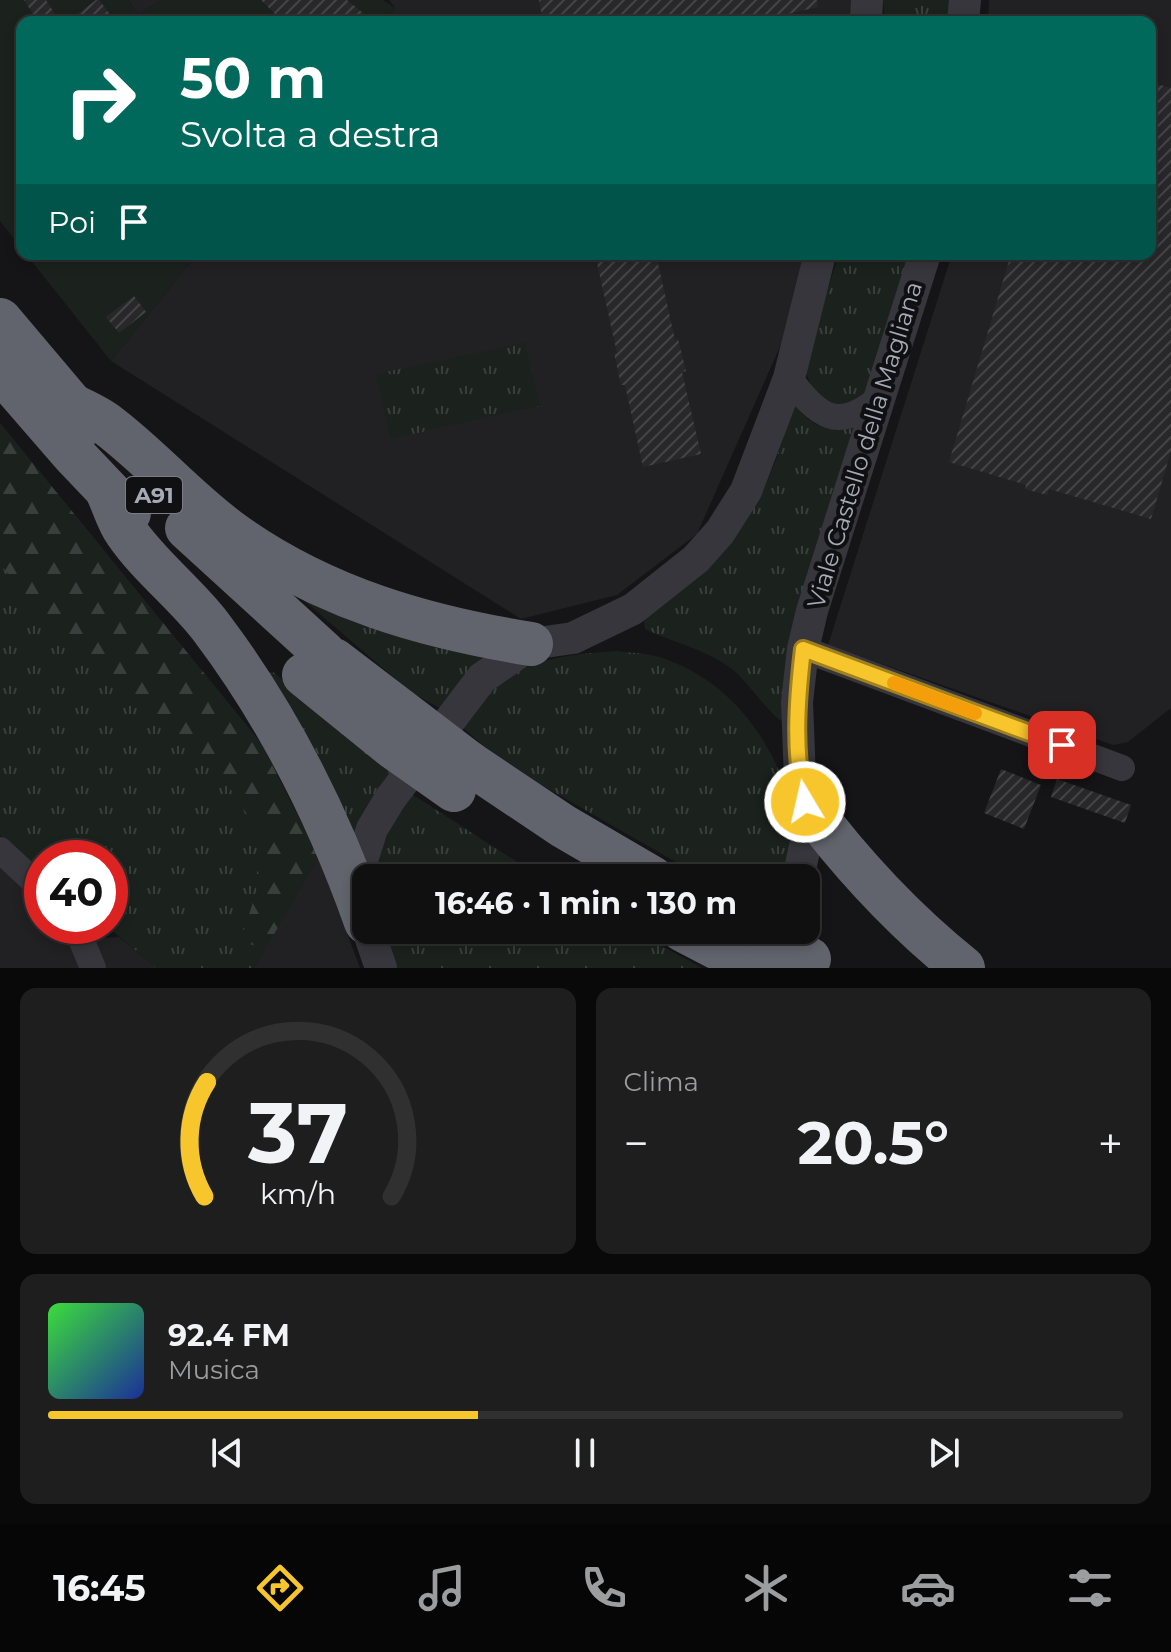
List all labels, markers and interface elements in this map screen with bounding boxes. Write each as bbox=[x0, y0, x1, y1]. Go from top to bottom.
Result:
text: 50 m bbox=[180, 44, 326, 112]
icon: right bbox=[48, 48, 152, 152]
text: Svolta a destra bbox=[180, 112, 440, 156]
icon: arrive bbox=[112, 200, 156, 244]
text: Poi bbox=[48, 204, 96, 241]
street label: Viale Castello della Magliana bbox=[801, 278, 928, 612]
road number: A91 bbox=[126, 477, 182, 513]
pin bbox=[1028, 711, 1096, 779]
icon: arrive bbox=[1040, 723, 1084, 767]
position arrow bbox=[763, 760, 847, 844]
speed limit sign: 40 bbox=[24, 840, 128, 944]
text: 16:46 · 1 min · 130 m bbox=[435, 885, 737, 922]
text: Clima bbox=[624, 1066, 699, 1098]
text: 37 bbox=[247, 1082, 348, 1184]
text: 20.5° bbox=[798, 1106, 949, 1179]
text: − bbox=[624, 1116, 649, 1170]
text: + bbox=[1098, 1116, 1123, 1170]
text: km/h bbox=[260, 1176, 336, 1211]
text: 92.4 FM bbox=[168, 1317, 290, 1354]
text: Musica bbox=[168, 1354, 260, 1386]
icon: previous bbox=[205, 1431, 249, 1475]
icon: pause bbox=[563, 1431, 607, 1475]
icon: next bbox=[922, 1431, 966, 1475]
icon: directions bbox=[252, 1560, 308, 1616]
icon: music bbox=[414, 1560, 470, 1616]
icon: phone bbox=[576, 1560, 632, 1616]
icon: climate bbox=[738, 1560, 794, 1616]
icon: car bbox=[900, 1560, 956, 1616]
icon: filters bbox=[1062, 1560, 1118, 1616]
text: 16:45 bbox=[53, 1566, 146, 1610]

